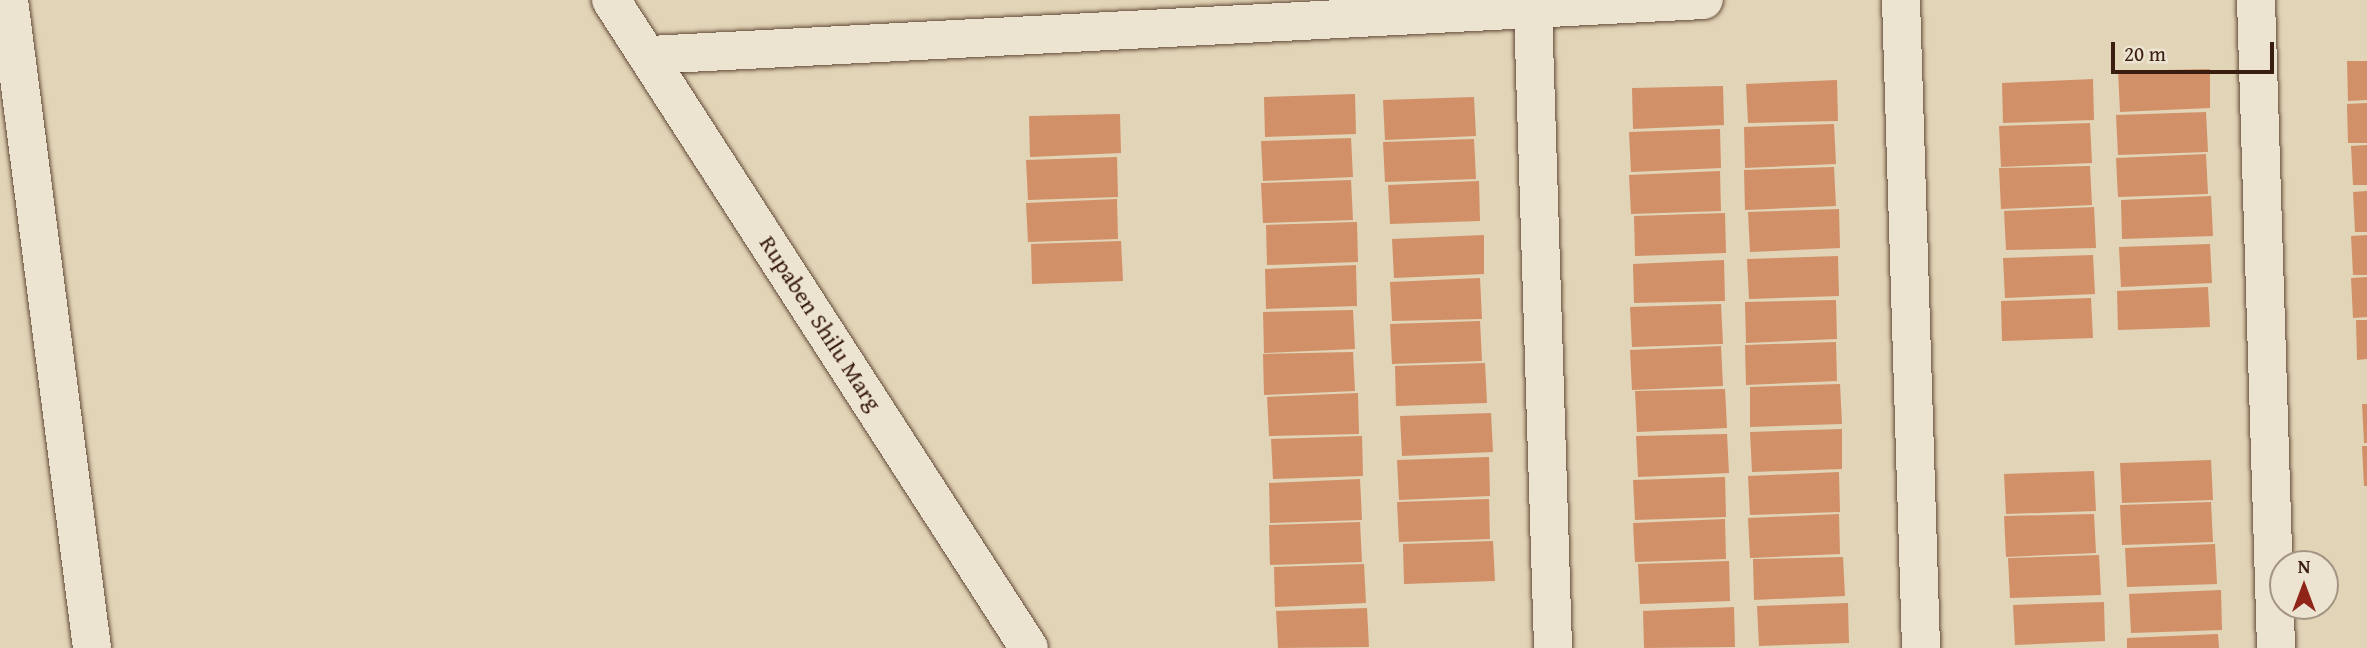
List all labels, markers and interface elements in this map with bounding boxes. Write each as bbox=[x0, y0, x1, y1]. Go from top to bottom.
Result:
scale bar bbox=[2115, 28, 2278, 72]
text: 20 m bbox=[2124, 38, 2166, 69]
street label: Rupaben Shilu Marg bbox=[754, 230, 888, 416]
north arrow bbox=[2269, 550, 2339, 620]
text: N bbox=[2298, 552, 2310, 580]

